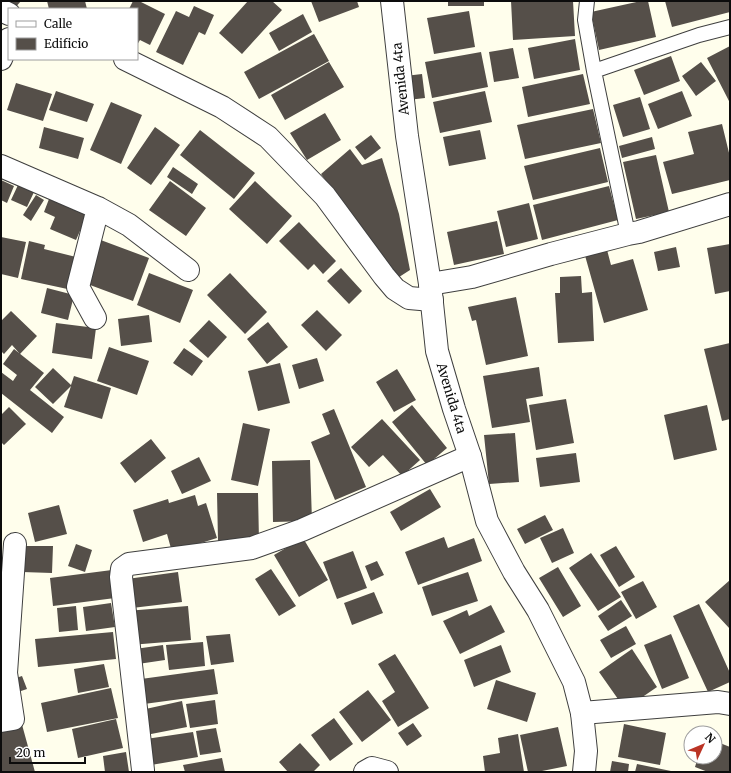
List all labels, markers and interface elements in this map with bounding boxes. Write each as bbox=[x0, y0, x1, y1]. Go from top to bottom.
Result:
legend bbox=[8, 8, 138, 60]
text: Calle bbox=[44, 16, 72, 31]
text: Edificio bbox=[44, 36, 88, 51]
street label: Avenida 4ta bbox=[388, 42, 413, 117]
street label: Avenida 4ta bbox=[432, 360, 470, 436]
north arrow bbox=[683, 725, 723, 765]
text: N bbox=[702, 730, 718, 746]
scale bar bbox=[10, 739, 85, 765]
text: 20 m bbox=[16, 745, 45, 760]

